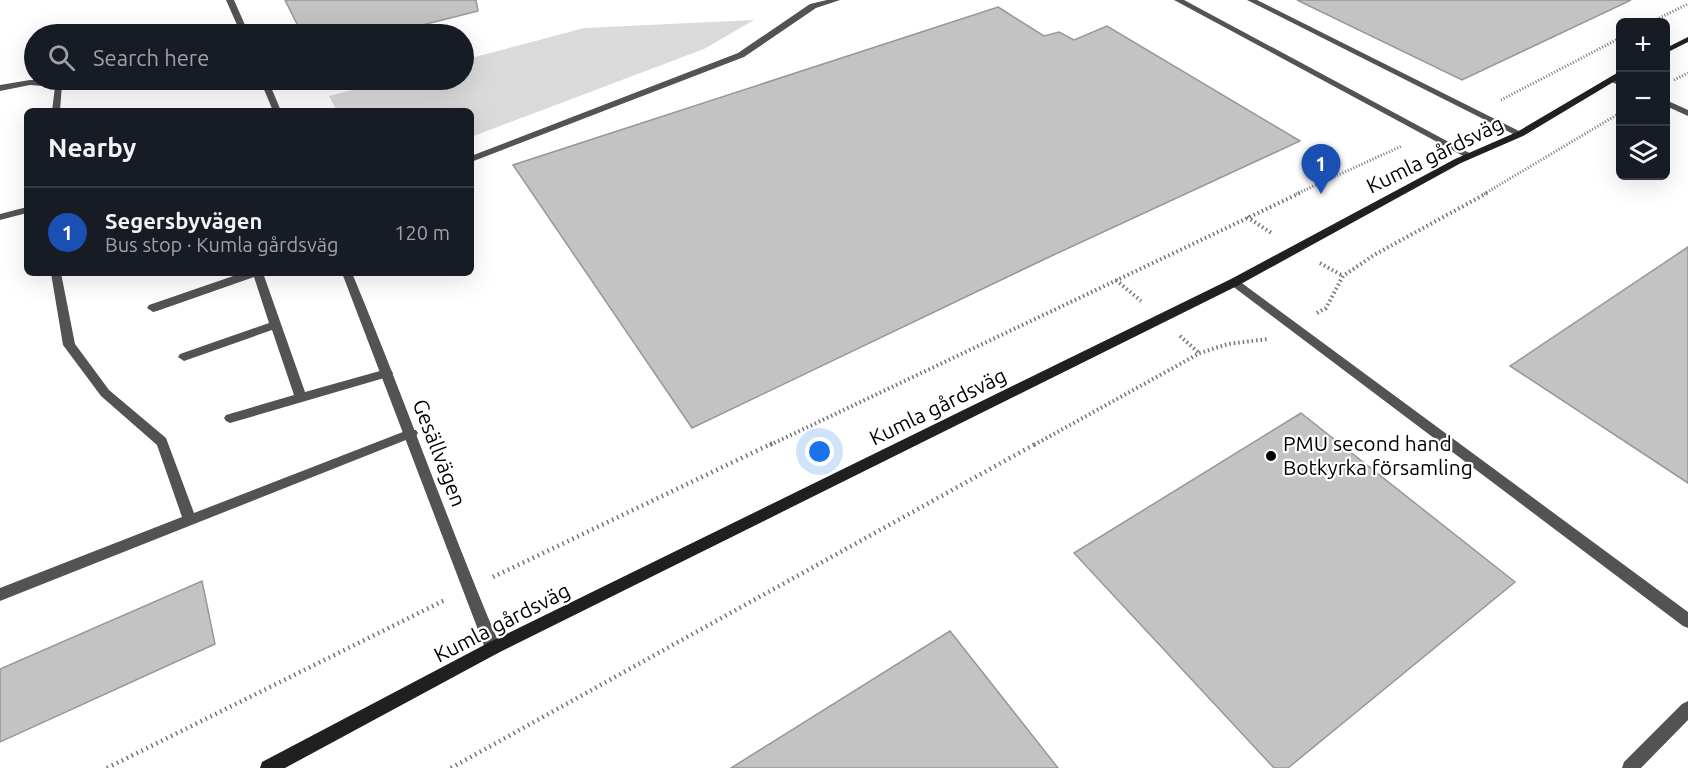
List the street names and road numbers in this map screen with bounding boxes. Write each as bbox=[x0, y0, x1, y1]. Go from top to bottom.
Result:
street label: Kumla gårdsväg bbox=[1362, 111, 1507, 198]
street label: Kumla gårdsväg bbox=[865, 363, 1010, 450]
street label: Gesällvägen bbox=[408, 396, 471, 510]
street label: Kumla gårdsväg bbox=[430, 578, 573, 667]

